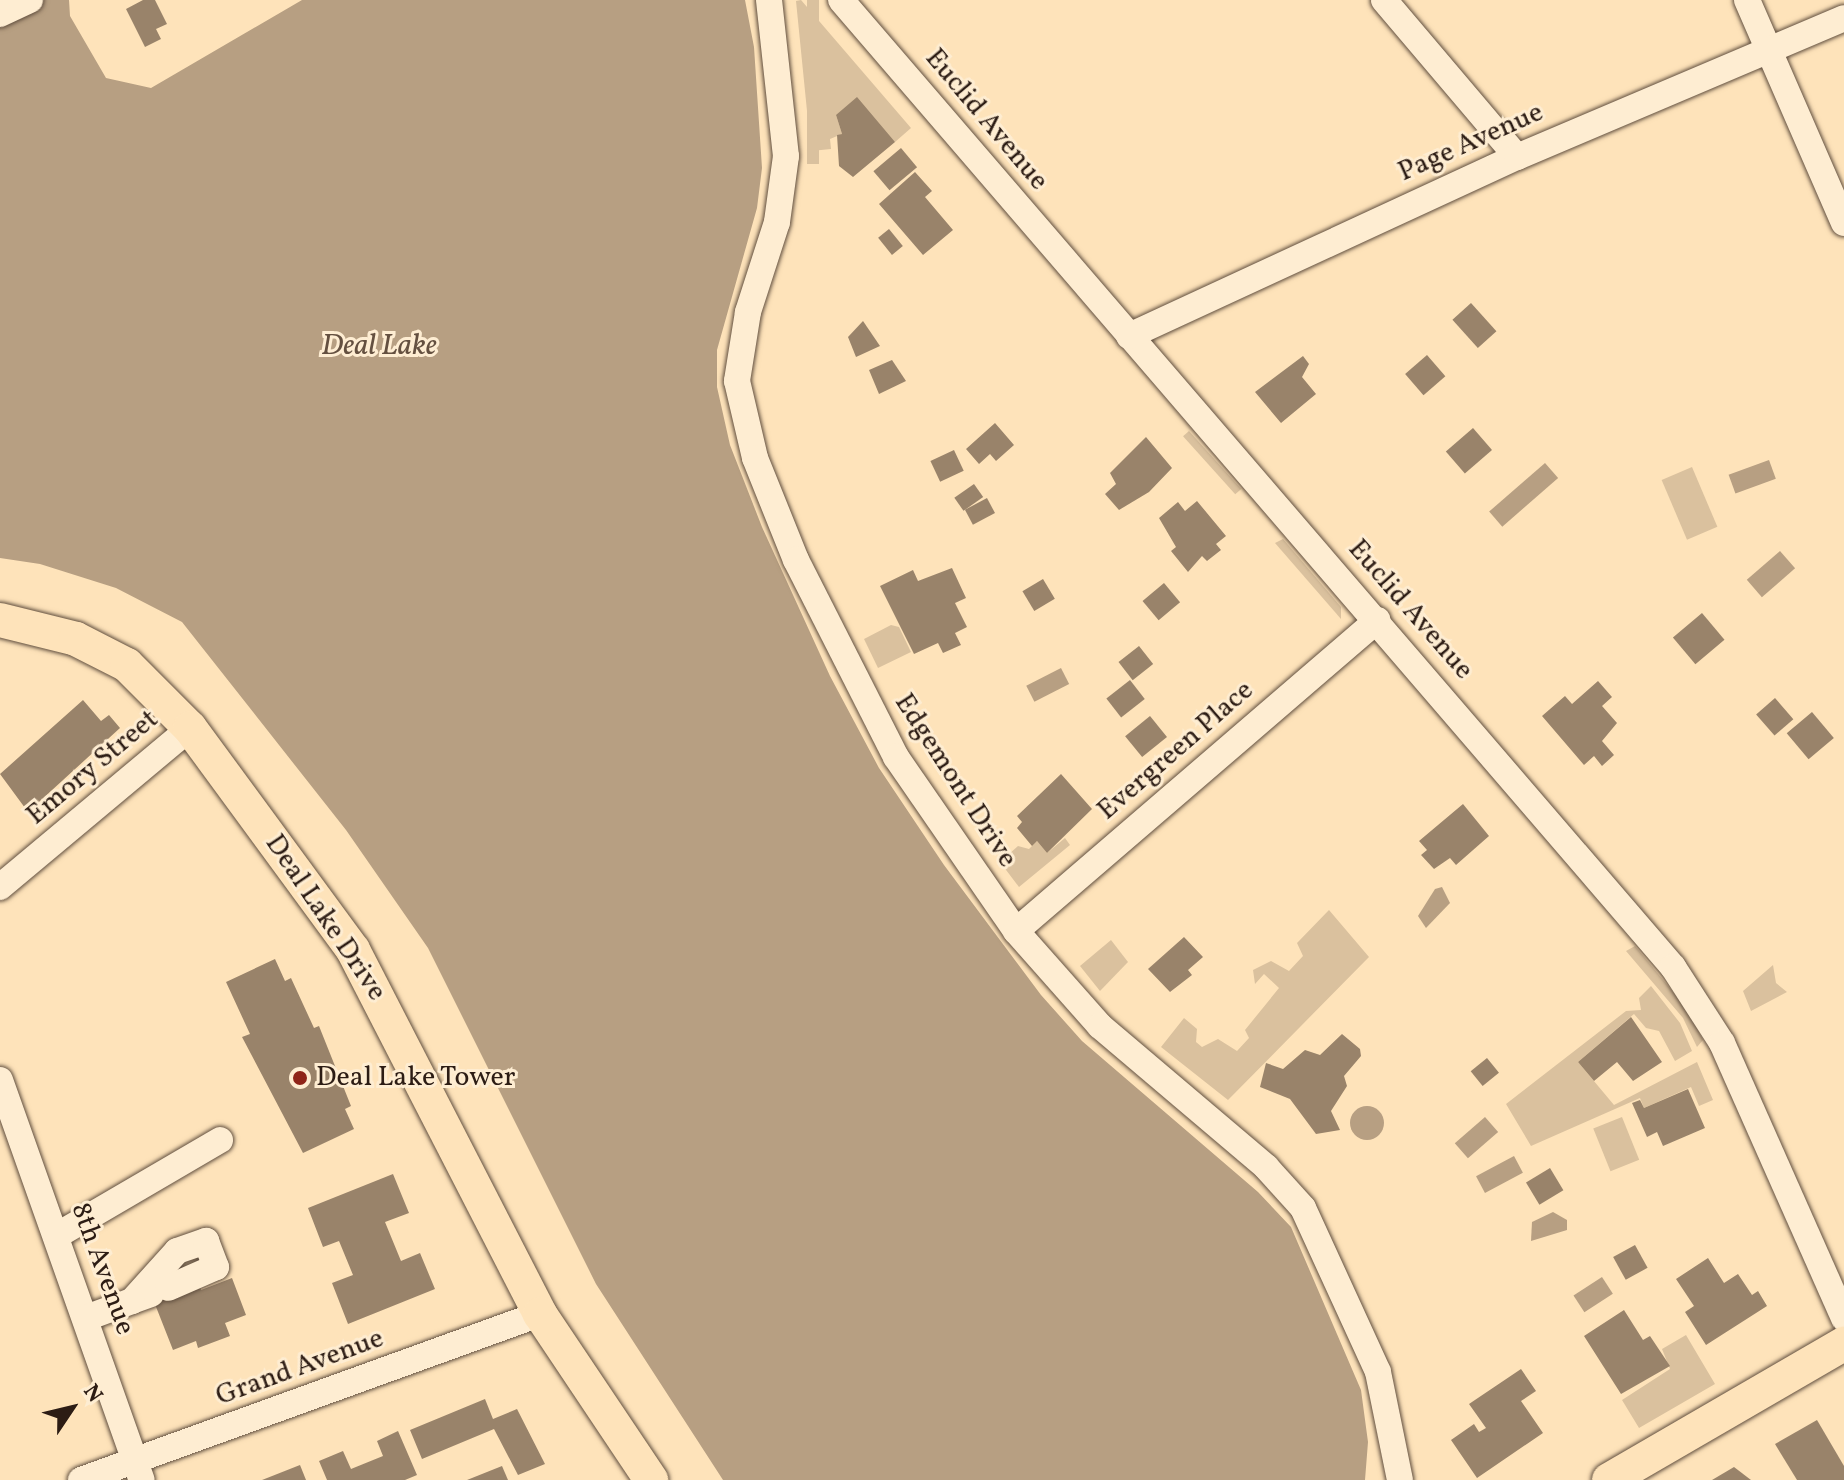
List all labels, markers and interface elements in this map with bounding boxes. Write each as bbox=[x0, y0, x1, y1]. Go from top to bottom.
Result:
street label: Euclid Avenue bbox=[917, 42, 1055, 198]
street label: Page Avenue bbox=[1393, 96, 1549, 190]
water label: Deal Lake bbox=[321, 328, 437, 364]
street label: Euclid Avenue bbox=[1340, 533, 1480, 687]
street label: Evergreen Place bbox=[1091, 674, 1261, 828]
street label: Edgemont Drive bbox=[886, 688, 1024, 874]
street label: Emory Street bbox=[20, 703, 166, 833]
street label: Deal Lake Drive bbox=[257, 828, 393, 1008]
place label: Deal Lake Tower bbox=[316, 1061, 516, 1095]
marker: Deal Lake Tower bbox=[291, 1069, 309, 1087]
street label: 8th Avenue bbox=[63, 1198, 141, 1340]
street label: Grand Avenue bbox=[212, 1322, 388, 1414]
north arrow bbox=[32, 1368, 112, 1448]
text: N bbox=[75, 1379, 109, 1409]

